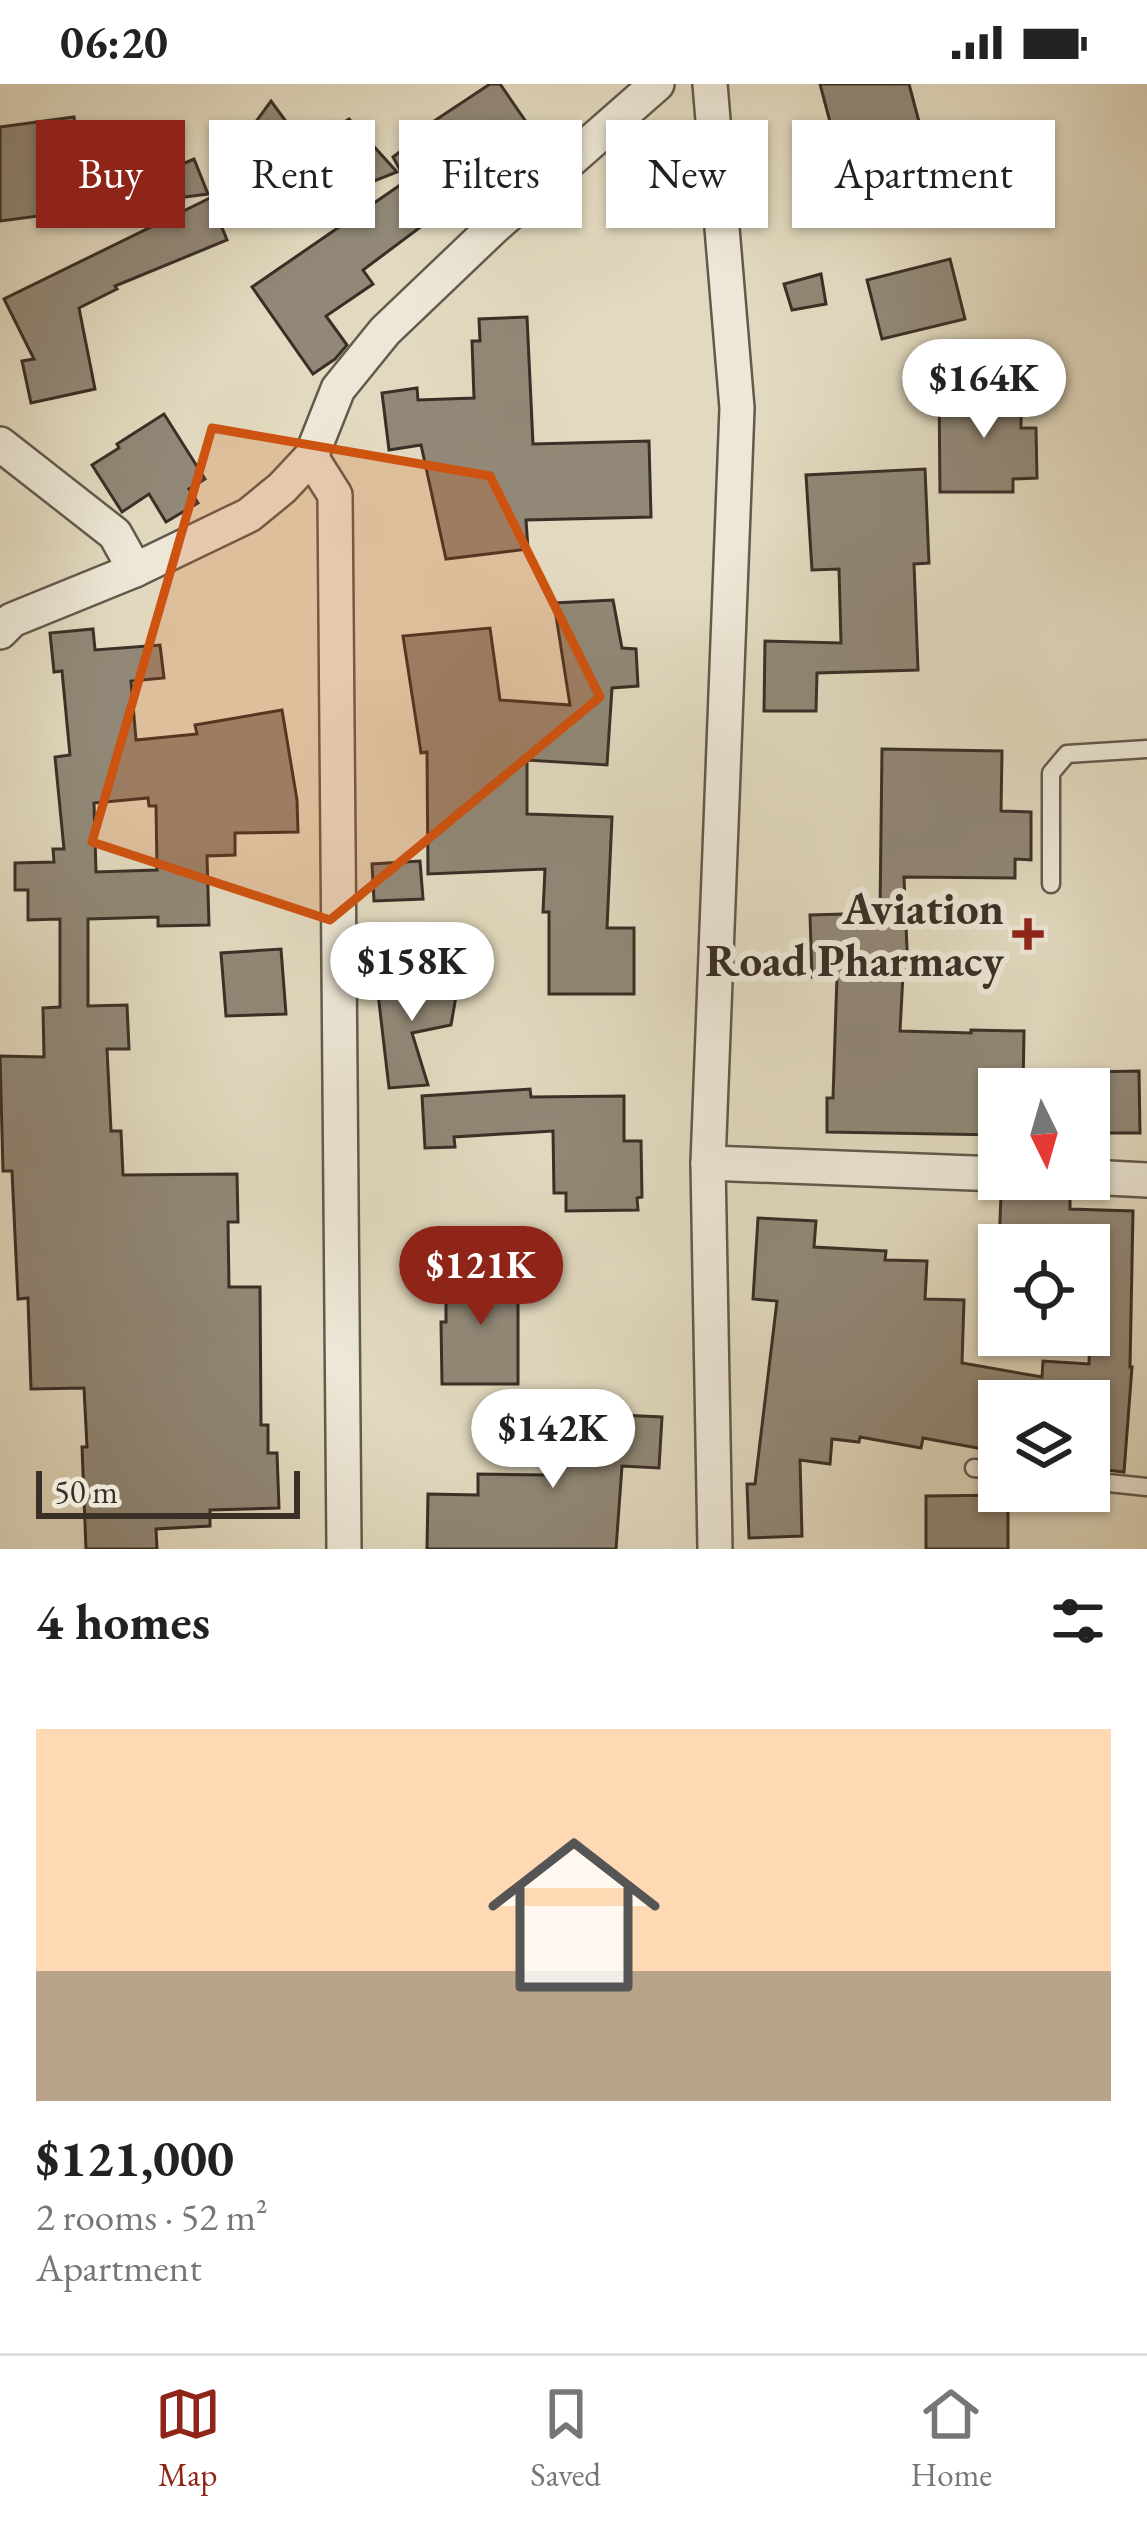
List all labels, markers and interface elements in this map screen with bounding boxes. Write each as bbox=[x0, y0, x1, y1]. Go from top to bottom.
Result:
text: 06:20 bbox=[60, 13, 168, 71]
chip: Buy bbox=[36, 120, 185, 228]
chip: Rent bbox=[209, 120, 375, 228]
chip: Filters bbox=[399, 120, 582, 228]
chip: New bbox=[606, 120, 768, 228]
chip: Apartment bbox=[792, 120, 1055, 228]
pin: $164K bbox=[900, 339, 1068, 441]
text: $164K bbox=[929, 352, 1039, 403]
place label: Aviation Road Pharmacy bbox=[705, 879, 1004, 989]
marker: Aviation Road Pharmacy bbox=[1015, 921, 1041, 947]
pin: $158K bbox=[328, 922, 496, 1024]
text: $158K bbox=[357, 935, 467, 986]
north arrow bbox=[978, 1068, 1110, 1200]
map controls bbox=[978, 1068, 1110, 1512]
button: locate bbox=[978, 1224, 1110, 1356]
pin: $121K bbox=[397, 1226, 565, 1328]
text: $121K bbox=[426, 1239, 536, 1290]
button: layers bbox=[978, 1380, 1110, 1512]
pin: $142K bbox=[469, 1389, 637, 1491]
text: $142K bbox=[498, 1402, 608, 1453]
scale bar bbox=[36, 1465, 300, 1518]
text: 50 m bbox=[54, 1470, 118, 1513]
text: 4 homes bbox=[36, 1588, 210, 1654]
icon: filters bbox=[1045, 1588, 1111, 1654]
icon: home bbox=[466, 1807, 682, 2023]
text: $121,000 bbox=[36, 2125, 234, 2191]
text: 2 rooms · 52 m² bbox=[36, 2191, 268, 2242]
text: Apartment bbox=[36, 2242, 202, 2293]
tab: Map bbox=[155, 2381, 221, 2496]
tab: Saved bbox=[530, 2381, 601, 2496]
tab: Home bbox=[911, 2381, 992, 2496]

